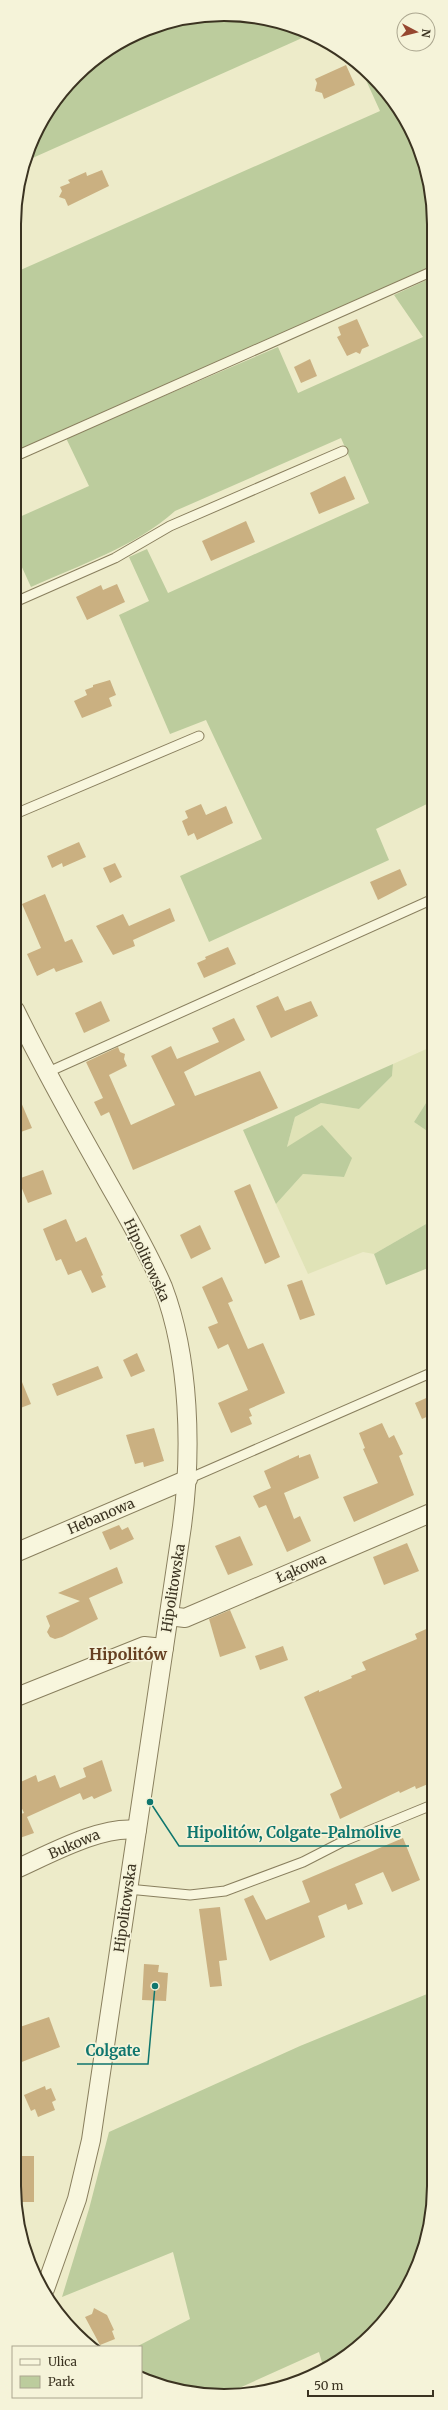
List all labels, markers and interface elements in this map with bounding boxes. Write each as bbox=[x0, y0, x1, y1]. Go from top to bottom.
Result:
north arrow bbox=[396, 12, 436, 52]
text: N bbox=[418, 28, 433, 39]
street label: Hipolitowska bbox=[120, 1216, 174, 1305]
street label: Hebanowa bbox=[65, 1494, 138, 1538]
street label: Hipolitowska bbox=[157, 1542, 189, 1634]
street label: Łąkowa bbox=[273, 1549, 329, 1587]
district label: Hipolitów bbox=[89, 1644, 167, 1664]
callout: Hipolitów, Colgate-Palmolive bbox=[179, 1819, 409, 1846]
text: Hipolitów, Colgate-Palmolive bbox=[187, 1823, 401, 1843]
street label: Bukowa bbox=[46, 1825, 103, 1863]
street label: Hipolitowska bbox=[110, 1862, 140, 1954]
callout: Colgate bbox=[77, 2037, 148, 2064]
text: Colgate bbox=[86, 2041, 140, 2060]
legend bbox=[12, 2346, 142, 2398]
text: Ulica bbox=[48, 2354, 77, 2369]
scale bar bbox=[308, 2372, 433, 2398]
text: Park bbox=[48, 2374, 75, 2389]
text: 50 m bbox=[314, 2378, 343, 2393]

